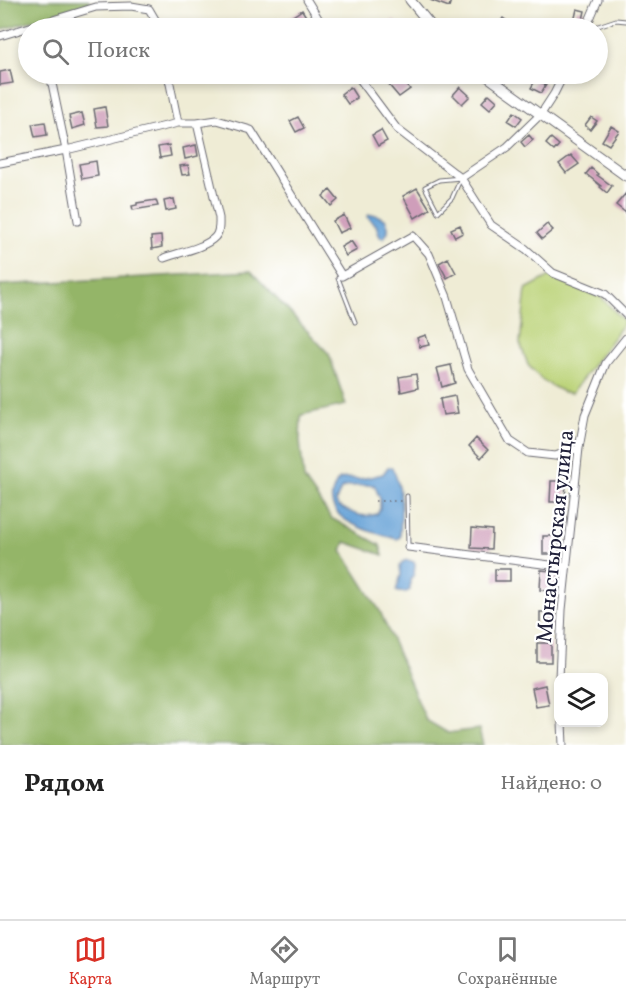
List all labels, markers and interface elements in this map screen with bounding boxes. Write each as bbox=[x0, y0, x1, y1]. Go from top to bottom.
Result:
search box bbox=[18, 18, 608, 84]
icon: search bbox=[39, 35, 72, 68]
text: Поиск bbox=[87, 36, 150, 67]
street label: Монастырская улица bbox=[530, 428, 583, 644]
map controls bbox=[554, 673, 608, 727]
button: layers bbox=[554, 673, 608, 727]
text: Рядом bbox=[24, 766, 104, 802]
text: Найдено: 0 bbox=[500, 770, 602, 798]
tab: Карта bbox=[69, 933, 112, 991]
tab: Маршрут bbox=[249, 933, 320, 991]
tab: Сохранённые bbox=[457, 933, 557, 991]

